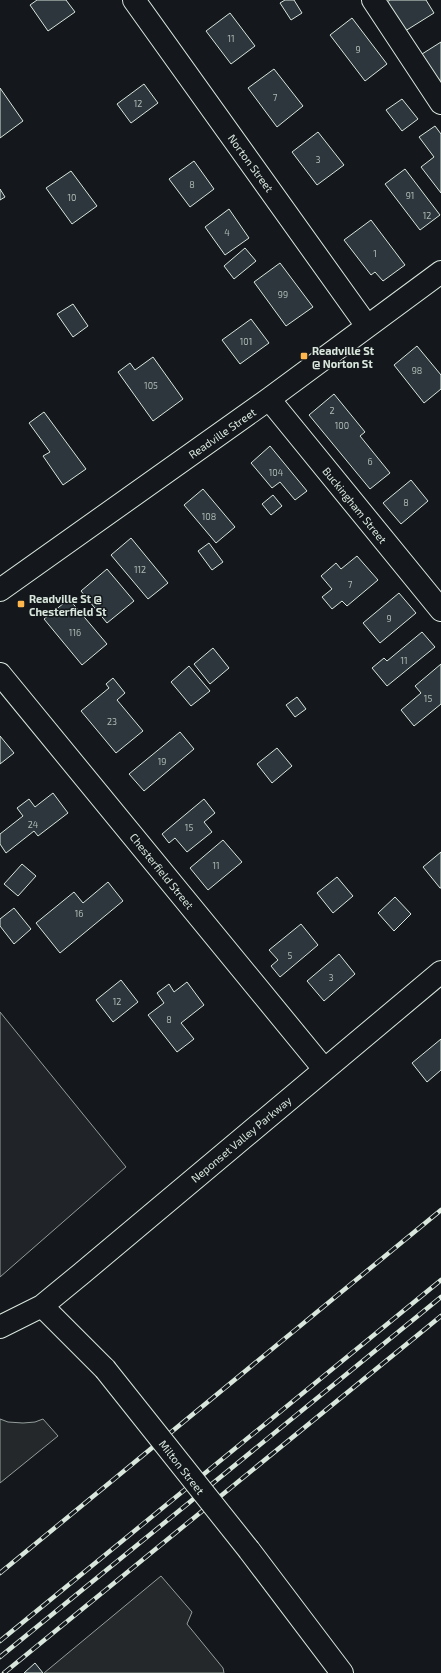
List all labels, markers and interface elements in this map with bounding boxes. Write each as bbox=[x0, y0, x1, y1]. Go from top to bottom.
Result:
house number: 11 bbox=[227, 33, 235, 44]
house number: 9 bbox=[355, 44, 361, 55]
house number: 7 bbox=[273, 92, 278, 103]
house number: 12 bbox=[134, 98, 142, 109]
street label: Norton Street bbox=[226, 132, 276, 194]
house number: 3 bbox=[315, 154, 321, 165]
house number: 8 bbox=[189, 179, 195, 190]
house number: 91 bbox=[406, 190, 414, 201]
house number: 10 bbox=[67, 192, 77, 203]
house number: 12 bbox=[423, 210, 431, 221]
house number: 4 bbox=[224, 227, 230, 238]
house number: 1 bbox=[373, 248, 377, 259]
house number: 99 bbox=[278, 289, 288, 300]
house number: 101 bbox=[240, 336, 252, 347]
place label: Readville St @ Norton St bbox=[312, 344, 375, 370]
marker: Readville St @ Norton St bbox=[299, 351, 309, 361]
house number: 98 bbox=[412, 365, 422, 376]
house number: 105 bbox=[144, 380, 158, 391]
street label: Readville Street bbox=[186, 405, 258, 461]
house number: 2 bbox=[329, 405, 335, 416]
house number: 100 bbox=[335, 420, 349, 431]
house number: 6 bbox=[367, 456, 373, 467]
street label: Buckingham Street bbox=[320, 464, 390, 546]
house number: 104 bbox=[269, 467, 284, 478]
house number: 8 bbox=[403, 497, 409, 508]
house number: 108 bbox=[202, 511, 216, 522]
house number: 112 bbox=[134, 564, 146, 575]
house number: 7 bbox=[348, 579, 353, 590]
place label: Readville St @ Chesterfield St bbox=[29, 592, 107, 618]
marker: Readville St @ Chesterfield St bbox=[16, 599, 26, 609]
house number: 9 bbox=[386, 613, 392, 624]
house number: 116 bbox=[69, 627, 81, 638]
house number: 11 bbox=[400, 655, 408, 666]
house number: 15 bbox=[424, 693, 432, 704]
house number: 23 bbox=[107, 716, 117, 727]
house number: 19 bbox=[158, 756, 166, 767]
house number: 24 bbox=[28, 819, 39, 830]
house number: 15 bbox=[185, 822, 193, 833]
street label: Chesterfield Street bbox=[127, 830, 197, 912]
house number: 11 bbox=[212, 860, 220, 871]
house number: 16 bbox=[75, 908, 83, 919]
house number: 5 bbox=[288, 950, 293, 961]
house number: 3 bbox=[328, 972, 334, 983]
house number: 12 bbox=[113, 996, 121, 1007]
house number: 8 bbox=[166, 1014, 172, 1025]
street label: Neponset Valley Parkway bbox=[188, 1093, 294, 1185]
street label: Milton Street bbox=[157, 1437, 207, 1497]

